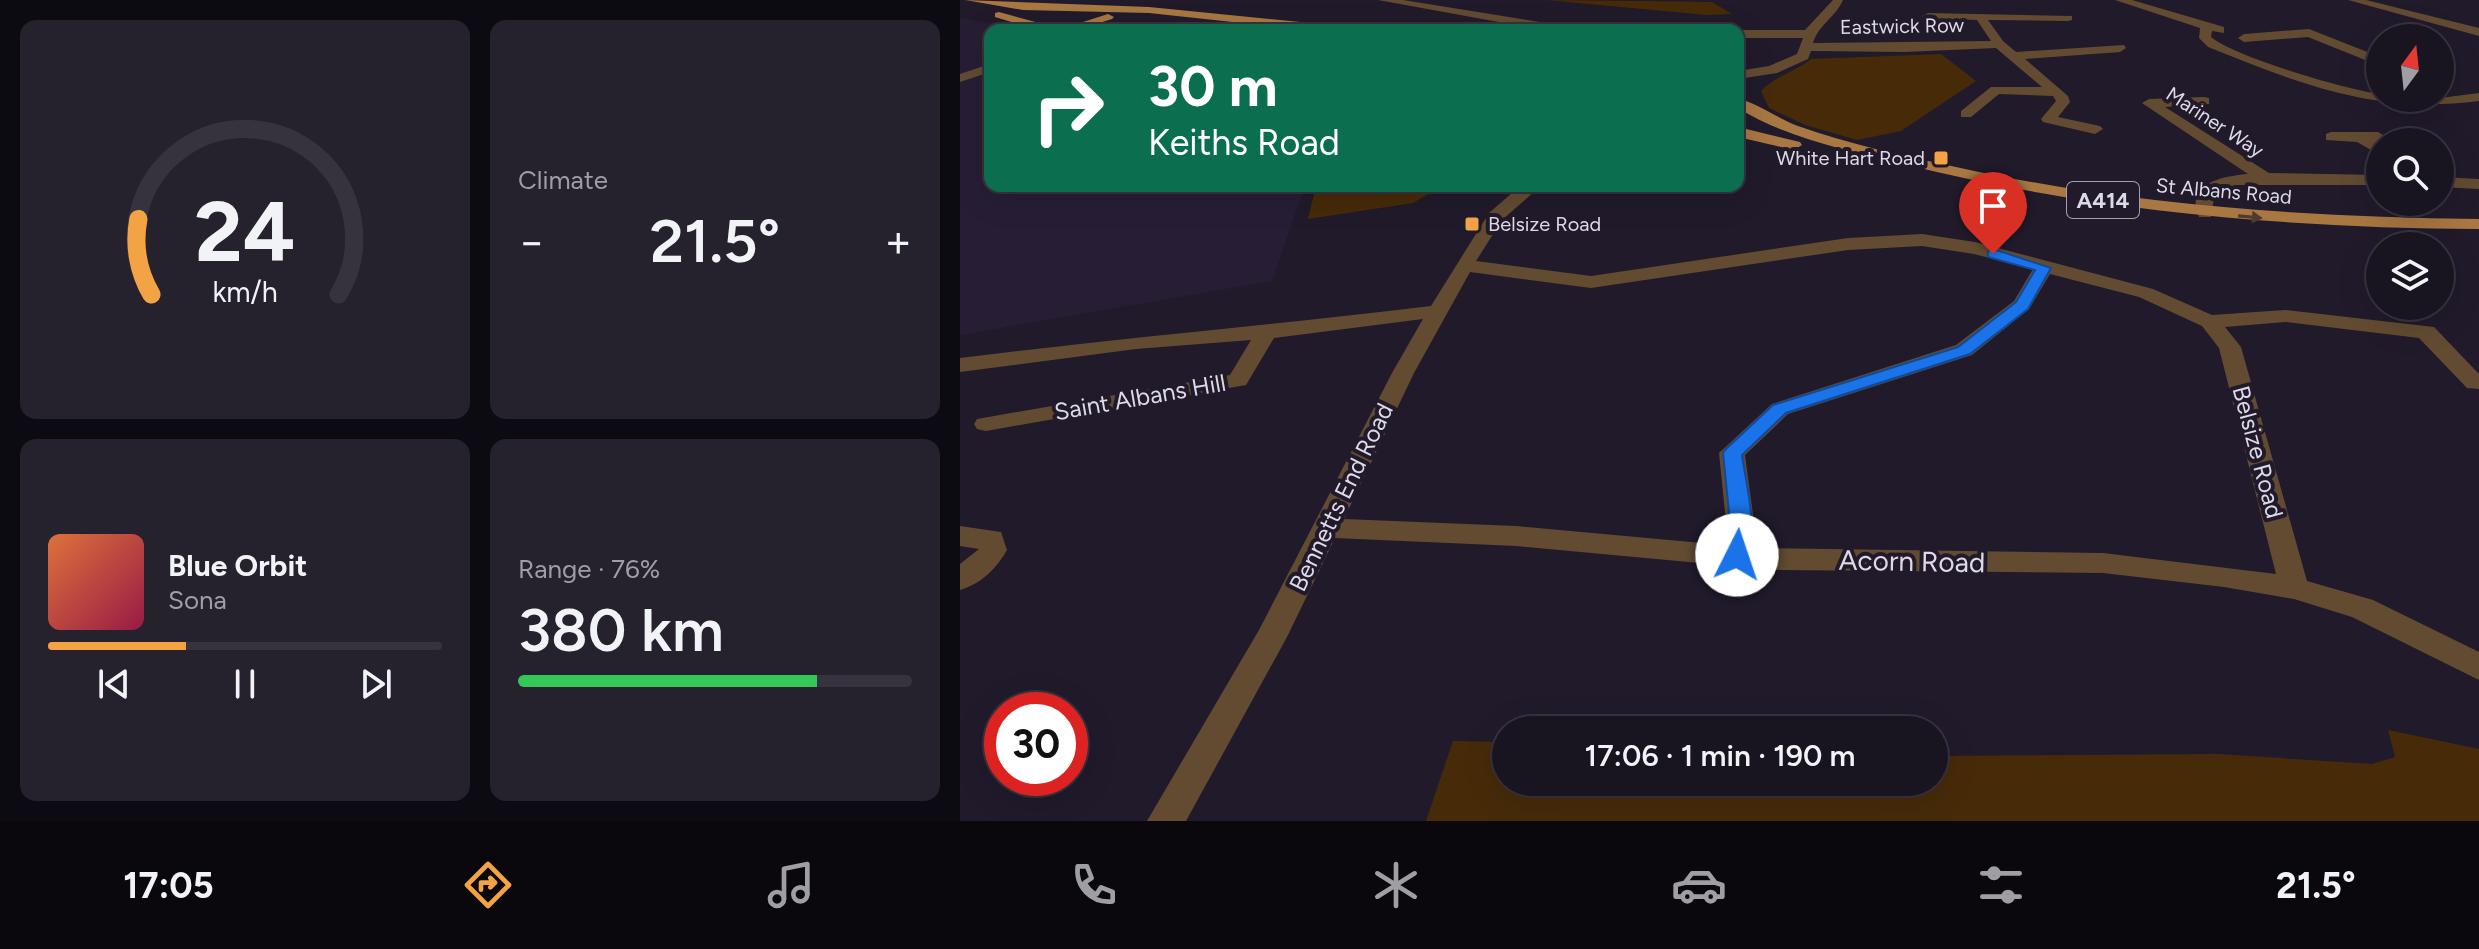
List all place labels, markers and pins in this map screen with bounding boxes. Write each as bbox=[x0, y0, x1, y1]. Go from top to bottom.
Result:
place label: White Hart Road bbox=[1776, 146, 1925, 170]
marker: White Hart Road bbox=[1932, 149, 1950, 167]
pin bbox=[1959, 172, 2027, 254]
place label: Belsize Road bbox=[1488, 212, 1601, 236]
marker: Belsize Road bbox=[1463, 215, 1481, 233]

